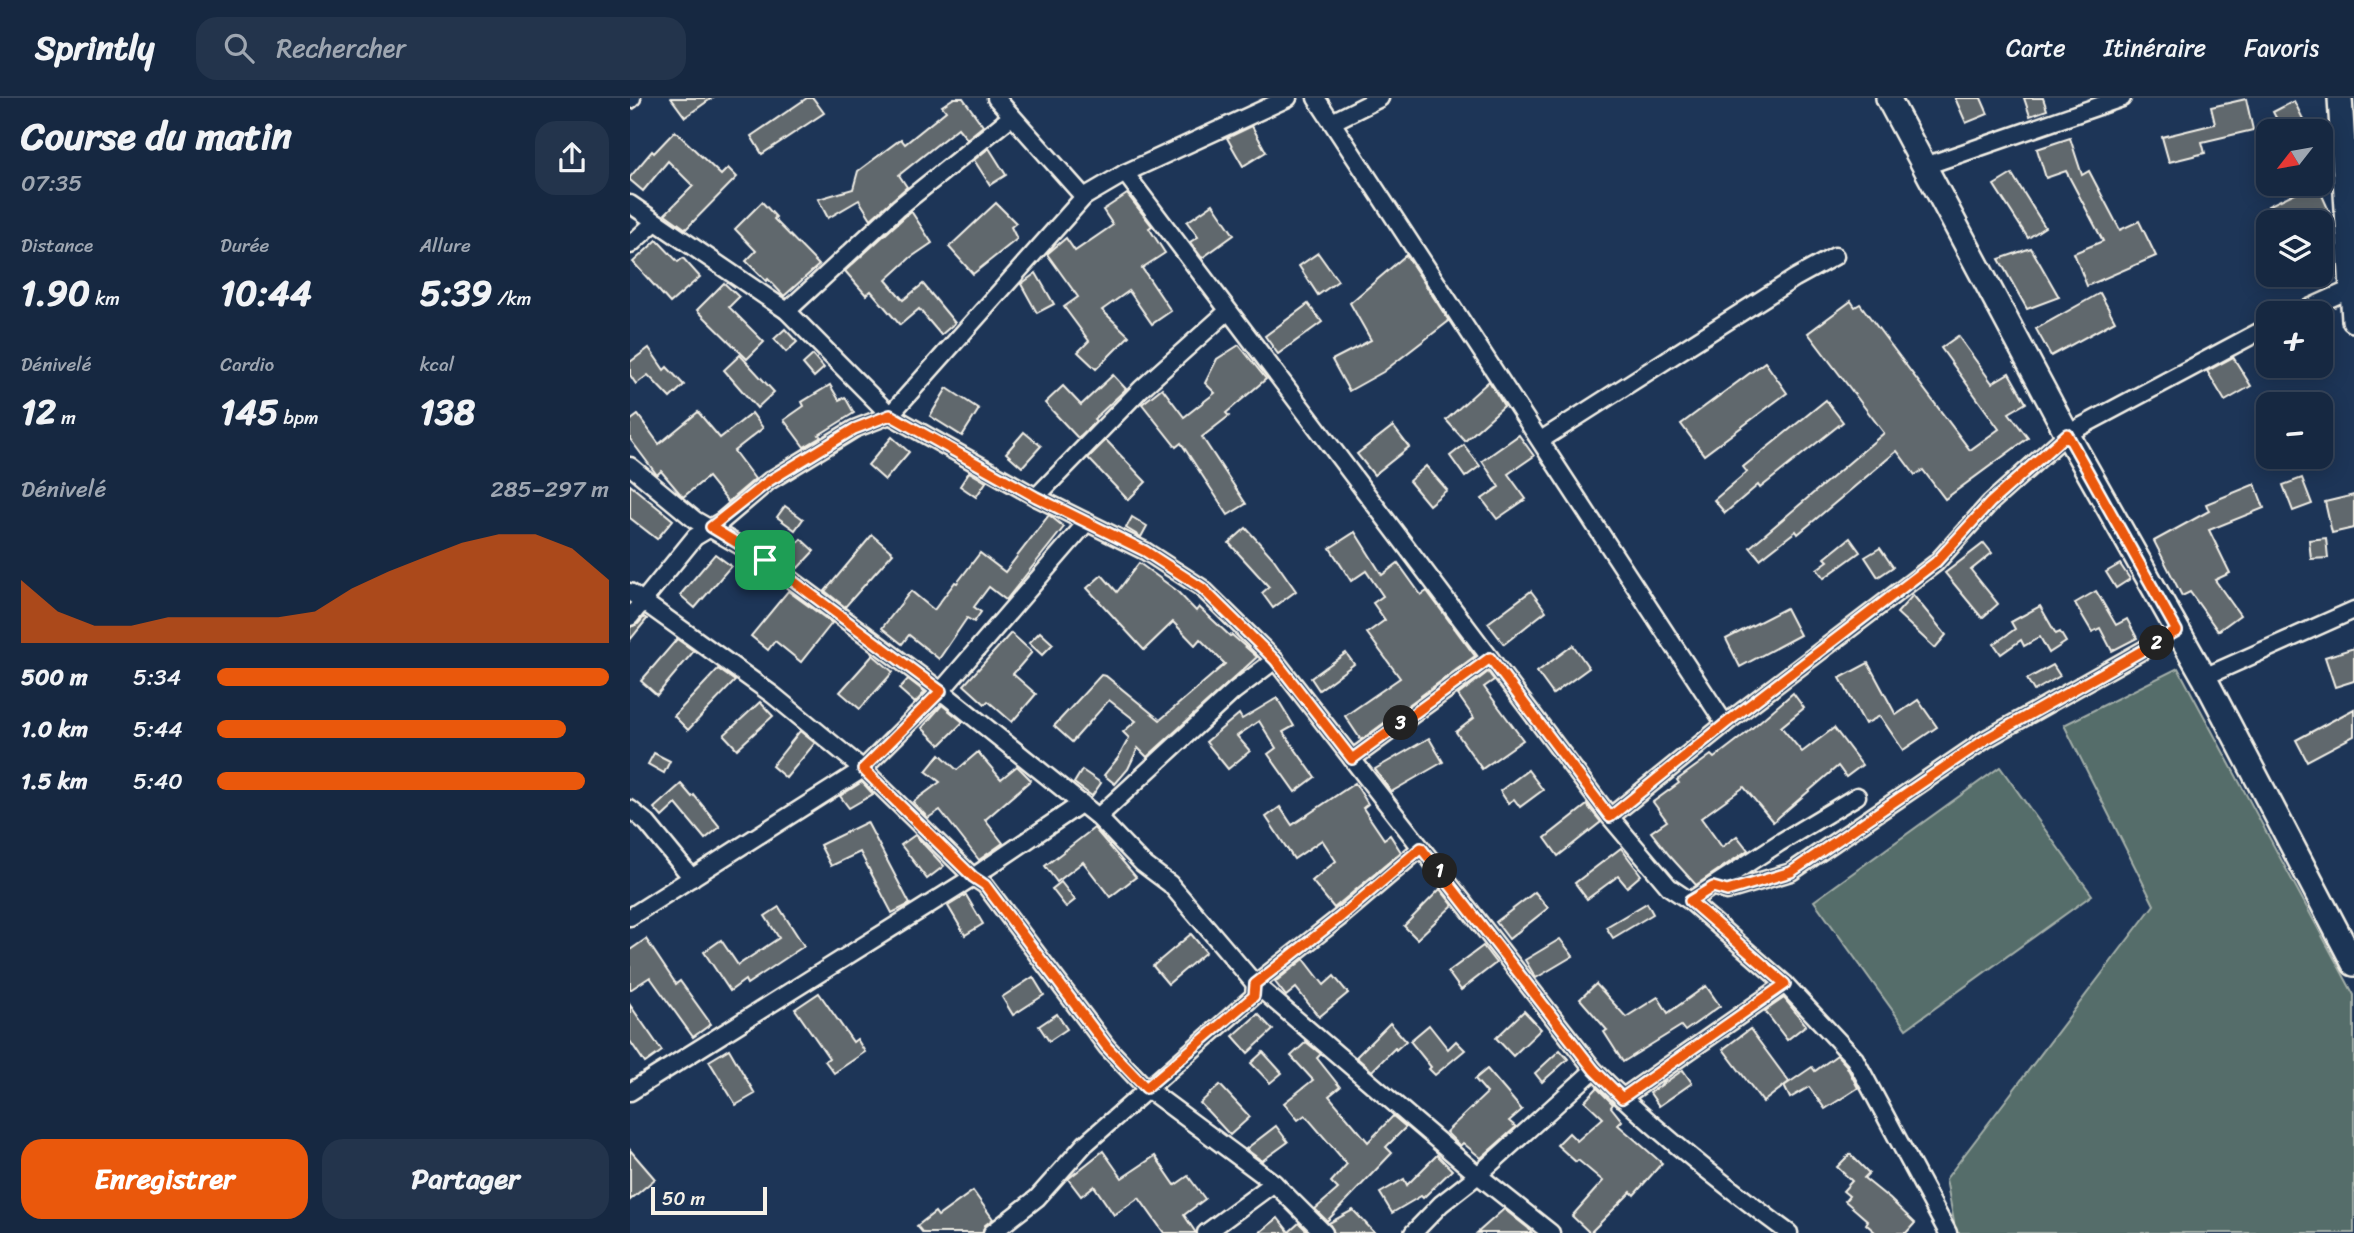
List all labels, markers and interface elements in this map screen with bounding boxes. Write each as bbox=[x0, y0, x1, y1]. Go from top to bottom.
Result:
search box bbox=[196, 17, 686, 80]
text: Sprintly bbox=[35, 19, 154, 77]
text: Rechercher bbox=[276, 25, 406, 71]
text: Carte bbox=[2006, 27, 2066, 69]
text: Itinéraire bbox=[2104, 27, 2206, 69]
text: Favoris bbox=[2244, 27, 2319, 69]
icon: search bbox=[220, 29, 258, 67]
text: Course du matin bbox=[21, 103, 292, 170]
north arrow bbox=[2256, 119, 2333, 196]
map controls bbox=[2256, 119, 2333, 469]
button: share bbox=[535, 121, 609, 195]
text: 07:35 bbox=[21, 163, 82, 204]
button: layers bbox=[2256, 210, 2333, 287]
text: Distance bbox=[21, 229, 93, 262]
text: Durée bbox=[220, 229, 269, 262]
text: Allure bbox=[420, 229, 471, 262]
text: 1.90 bbox=[21, 262, 90, 324]
text: 10:44 bbox=[220, 262, 312, 324]
text: 5:39 bbox=[420, 262, 492, 324]
text: km bbox=[90, 282, 120, 315]
text: /km bbox=[492, 282, 531, 315]
button: + bbox=[2256, 301, 2333, 378]
text: Dénivelé bbox=[21, 348, 91, 381]
text: Cardio bbox=[220, 348, 274, 381]
text: kcal bbox=[420, 348, 454, 381]
text: 12 bbox=[21, 381, 56, 443]
text: 145 bbox=[220, 381, 279, 443]
text: 138 bbox=[420, 381, 475, 443]
button: − bbox=[2256, 392, 2333, 469]
text: m bbox=[56, 401, 76, 434]
text: bpm bbox=[279, 401, 319, 434]
text: Dénivelé bbox=[21, 469, 106, 510]
text: 285–297 m bbox=[491, 469, 609, 510]
pin bbox=[735, 530, 795, 590]
icon: arrive bbox=[746, 541, 784, 579]
pin: 2 bbox=[2140, 626, 2174, 660]
text: 2 bbox=[2151, 626, 2162, 659]
text: 500 m bbox=[21, 657, 88, 698]
text: 5:34 bbox=[133, 657, 181, 698]
pin: 3 bbox=[1384, 706, 1418, 740]
text: 3 bbox=[1395, 706, 1406, 739]
text: 1.0 km bbox=[21, 709, 88, 750]
text: 5:44 bbox=[133, 709, 183, 750]
text: 1.5 km bbox=[21, 761, 88, 802]
text: 5:40 bbox=[133, 761, 183, 802]
pin: 1 bbox=[1422, 854, 1458, 888]
text: 1 bbox=[1435, 854, 1444, 887]
button: Enregistrer bbox=[21, 1139, 308, 1219]
button: Partager bbox=[322, 1139, 609, 1219]
text: 50 m bbox=[662, 1182, 705, 1215]
scale bar bbox=[651, 1184, 766, 1216]

